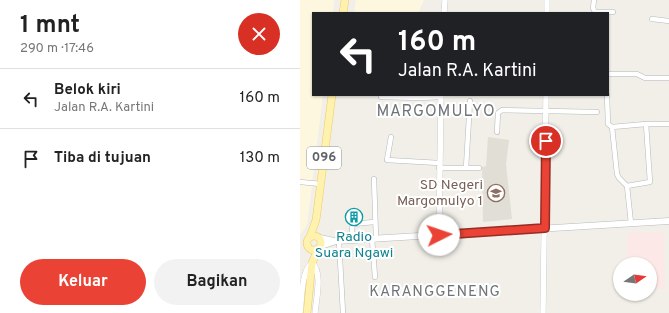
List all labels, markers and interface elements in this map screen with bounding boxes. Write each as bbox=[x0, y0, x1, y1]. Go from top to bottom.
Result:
text: 1 mnt bbox=[20, 11, 80, 41]
button: close bbox=[238, 13, 280, 55]
text: 160 m bbox=[398, 25, 476, 61]
icon: left bbox=[332, 28, 384, 80]
text: 290 m · 17:46 bbox=[20, 41, 94, 57]
text: Jalan R.A. Kartini bbox=[398, 60, 537, 83]
text: Belok kiri bbox=[54, 81, 121, 100]
icon: left bbox=[20, 88, 42, 110]
text: 160 m bbox=[240, 89, 280, 108]
text: Jalan R.A. Kartini bbox=[54, 100, 154, 116]
district label: MARGOMULYO bbox=[376, 102, 496, 122]
pin bbox=[529, 124, 563, 158]
icon: arrive bbox=[535, 130, 557, 152]
road number: 096 bbox=[307, 147, 341, 169]
icon: arrive bbox=[20, 148, 42, 170]
text: Tiba di tujuan bbox=[54, 149, 151, 168]
text: 130 m bbox=[240, 149, 280, 168]
place label: SD Negeri Margomulyo 1 bbox=[397, 177, 483, 210]
school or university icon: SD Negeri Margomulyo 1 bbox=[486, 183, 506, 203]
building icon: Radio Suara Ngawi bbox=[344, 207, 364, 227]
position arrow bbox=[418, 214, 460, 256]
place label: Radio Suara Ngawi bbox=[315, 229, 393, 262]
north arrow bbox=[613, 257, 657, 301]
map controls bbox=[613, 257, 657, 301]
button: Keluar bbox=[20, 259, 146, 305]
button: Bagikan bbox=[154, 259, 280, 305]
district label: KARANGGENENG bbox=[369, 283, 501, 302]

